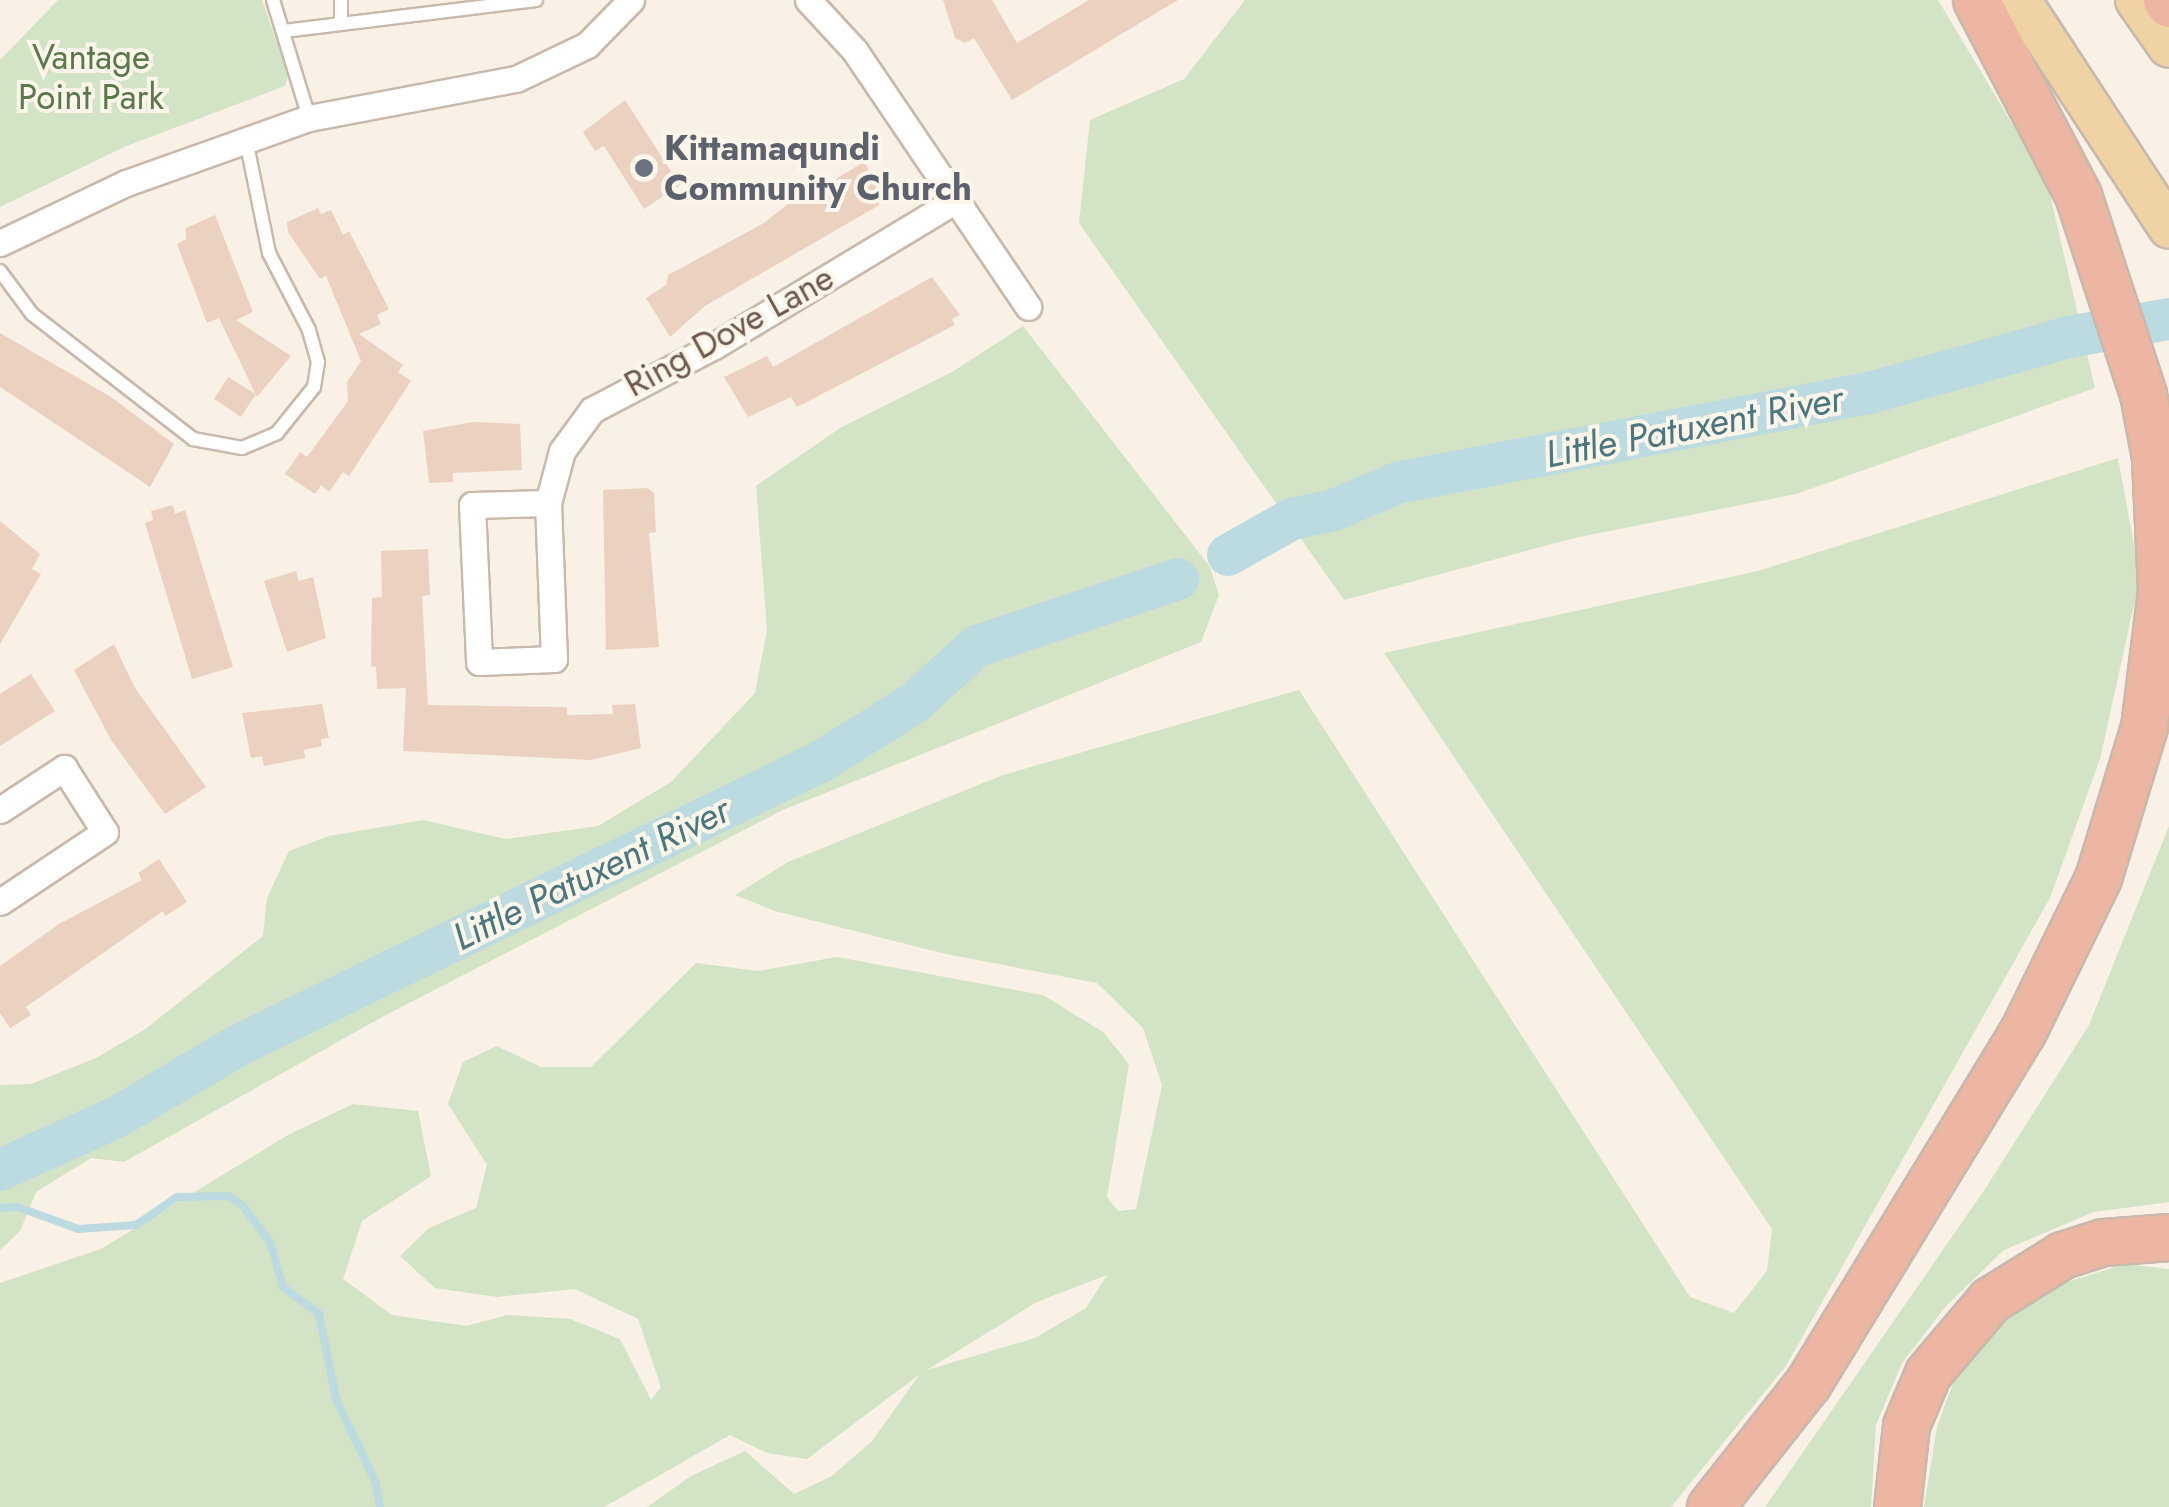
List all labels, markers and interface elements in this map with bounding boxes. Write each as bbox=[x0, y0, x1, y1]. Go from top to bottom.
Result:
park label: Vantage Point Park bbox=[18, 36, 164, 118]
place label: Kittamaqundi Community Church bbox=[664, 127, 972, 209]
marker: Kittamaqundi Community Church bbox=[633, 157, 655, 179]
street label: Ring Dove Lane bbox=[617, 256, 841, 406]
water label: Little Patuxent River bbox=[1541, 375, 1847, 477]
water label: Little Patuxent River bbox=[445, 786, 737, 960]

